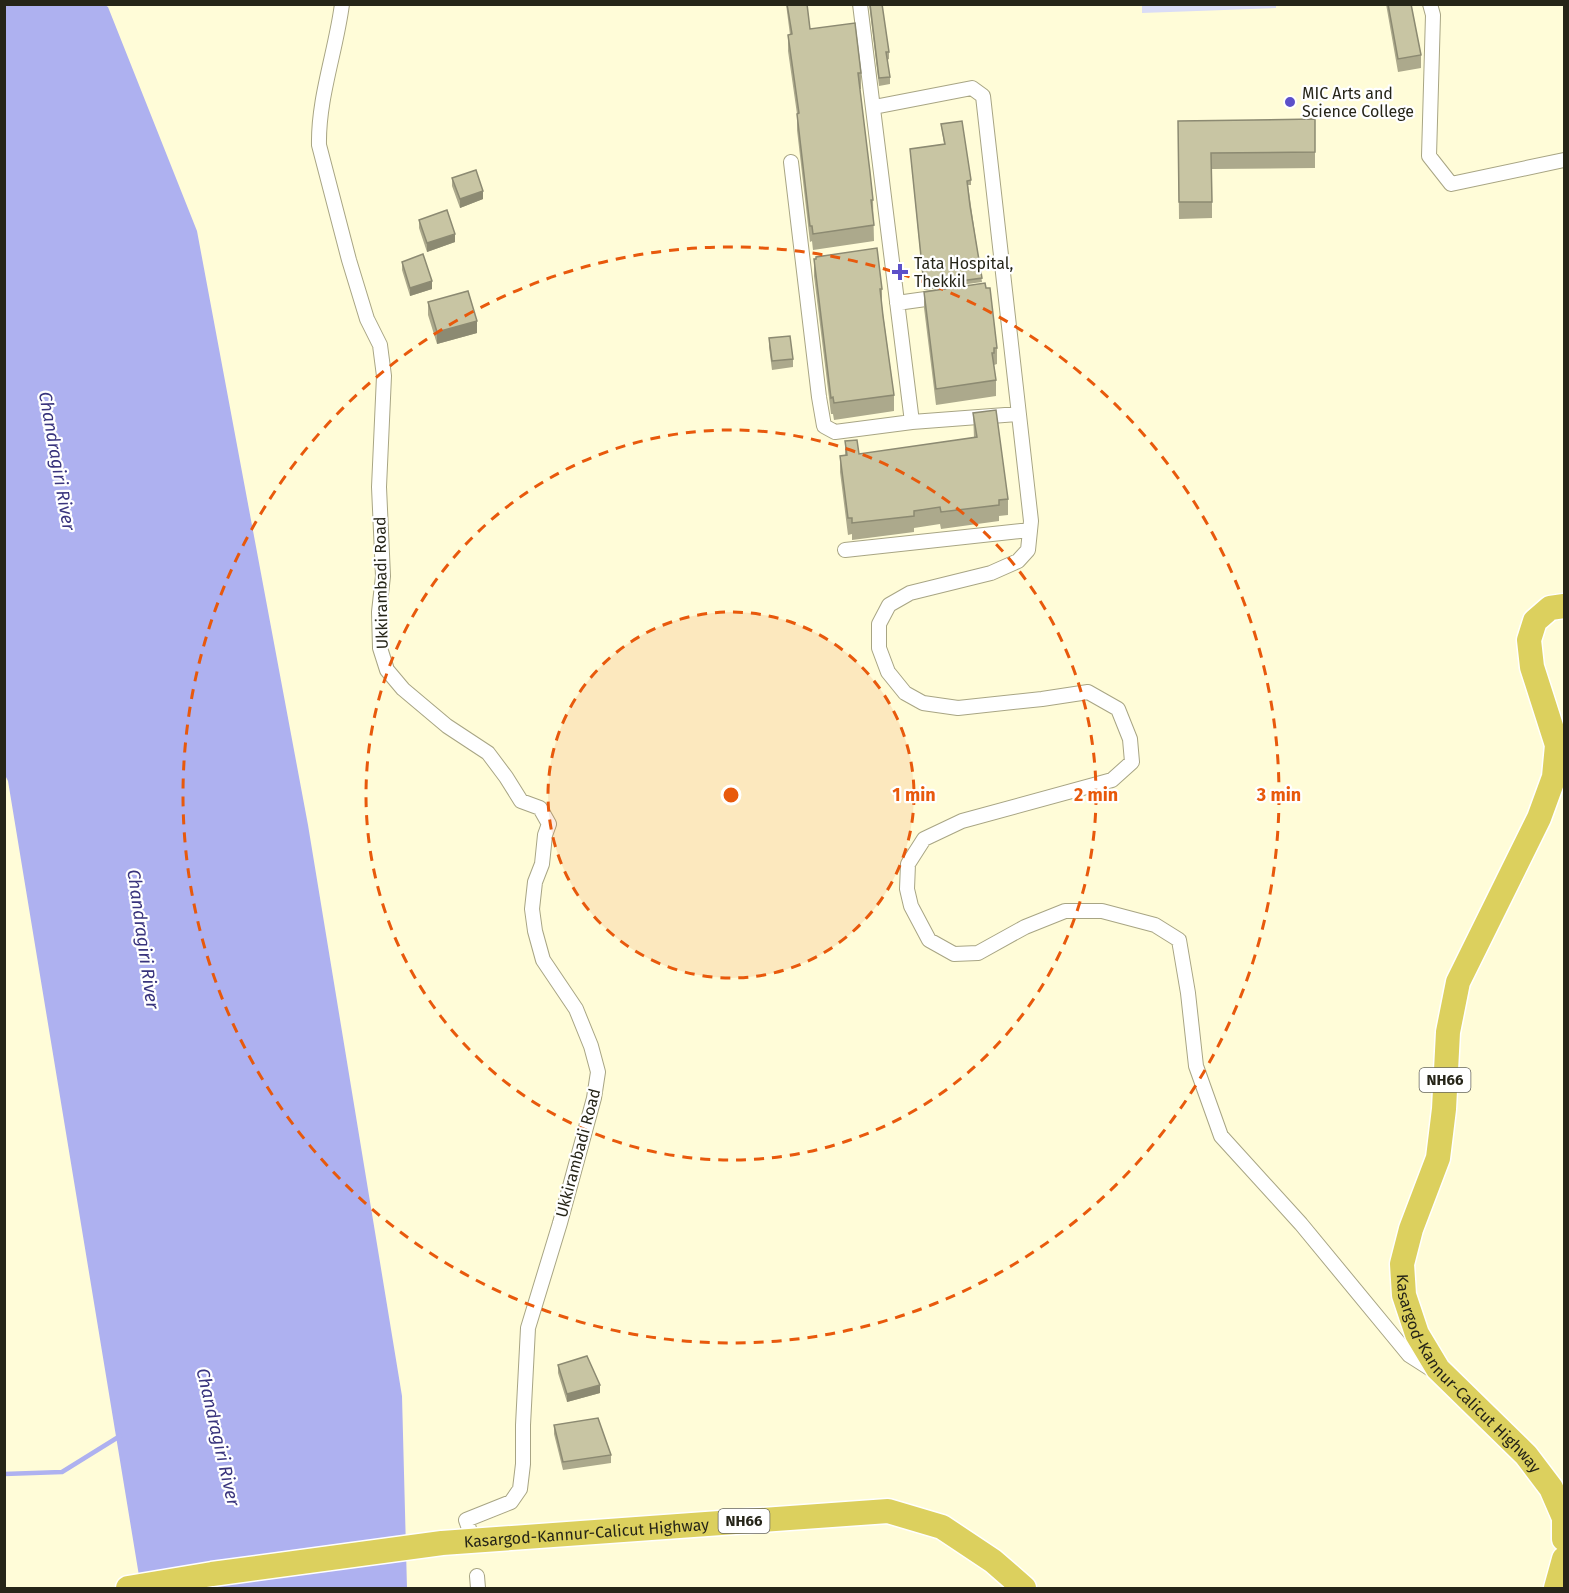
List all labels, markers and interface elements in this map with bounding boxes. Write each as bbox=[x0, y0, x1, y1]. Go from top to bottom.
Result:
place label: MIC Arts and Science College bbox=[1302, 84, 1414, 121]
marker: MIC Arts and Science College bbox=[1283, 95, 1297, 109]
place label: Tata Hospital, Thekkil bbox=[914, 254, 1013, 291]
marker: Tata Hospital, Thekkil bbox=[891, 263, 909, 281]
water label: Chandragiri River bbox=[34, 390, 80, 533]
street label: Ukkirambadi Road bbox=[370, 516, 392, 650]
text: 1 min bbox=[892, 784, 936, 806]
text: 2 min bbox=[1074, 784, 1118, 806]
text: 3 min bbox=[1256, 784, 1301, 806]
centre of rings bbox=[721, 785, 741, 805]
water label: Chandragiri River bbox=[122, 868, 164, 1011]
road number: NH66 bbox=[1420, 1068, 1470, 1092]
street label: Ukkirambadi Road bbox=[552, 1086, 604, 1220]
street label: Kasargod-Kannur-Calicut Highway bbox=[1393, 1273, 1545, 1476]
water label: Chandragiri River bbox=[191, 1366, 245, 1509]
road number: NH66 bbox=[718, 1509, 770, 1533]
street label: Kasargod-Kannur-Calicut Highway bbox=[463, 1514, 710, 1551]

